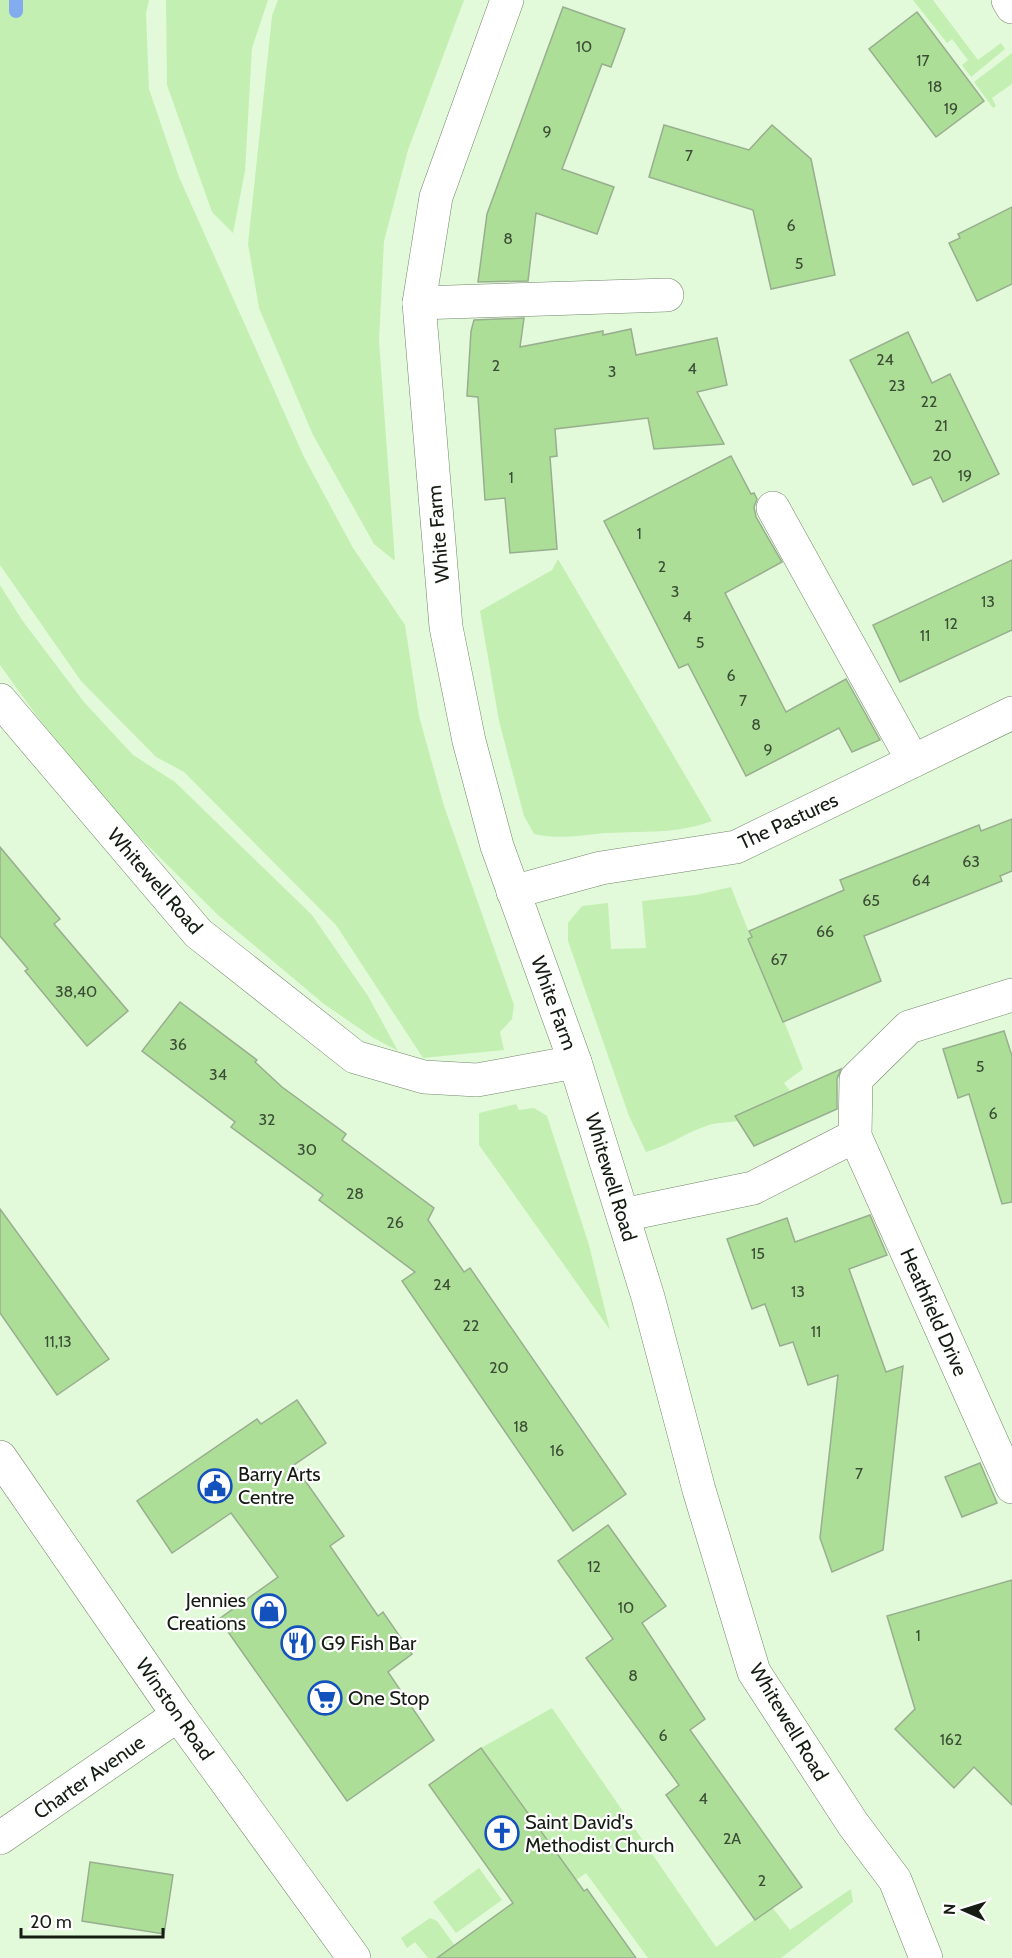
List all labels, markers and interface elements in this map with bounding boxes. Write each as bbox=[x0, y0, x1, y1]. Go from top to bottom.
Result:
house number: 10 bbox=[576, 37, 592, 56]
house number: 17 bbox=[916, 51, 930, 70]
house number: 18 bbox=[928, 77, 942, 96]
house number: 19 bbox=[944, 99, 958, 118]
house number: 9 bbox=[542, 122, 552, 141]
house number: 7 bbox=[685, 146, 693, 165]
house number: 6 bbox=[786, 216, 796, 235]
house number: 8 bbox=[503, 229, 513, 248]
house number: 5 bbox=[795, 254, 803, 273]
house number: 24 bbox=[876, 350, 894, 369]
house number: 2 bbox=[492, 356, 500, 375]
house number: 4 bbox=[687, 359, 697, 378]
house number: 3 bbox=[608, 362, 616, 381]
house number: 23 bbox=[888, 376, 906, 395]
house number: 22 bbox=[921, 392, 937, 411]
house number: 21 bbox=[934, 416, 948, 435]
house number: 20 bbox=[932, 446, 952, 465]
house number: 19 bbox=[958, 466, 972, 485]
house number: 1 bbox=[508, 468, 514, 487]
street label: White Farm bbox=[422, 484, 454, 584]
house number: 1 bbox=[636, 524, 642, 543]
house number: 2 bbox=[658, 557, 666, 576]
house number: 3 bbox=[671, 582, 679, 601]
house number: 13 bbox=[981, 592, 995, 611]
house number: 4 bbox=[682, 607, 692, 626]
house number: 12 bbox=[944, 614, 958, 633]
house number: 11 bbox=[920, 626, 930, 645]
house number: 5 bbox=[696, 633, 704, 652]
house number: 6 bbox=[726, 666, 736, 685]
house number: 7 bbox=[739, 691, 747, 710]
house number: 8 bbox=[751, 715, 761, 734]
house number: 9 bbox=[763, 740, 773, 759]
street label: The Pastures bbox=[734, 788, 842, 854]
street label: Whitewell Road bbox=[102, 823, 208, 939]
house number: 63 bbox=[962, 852, 980, 871]
house number: 64 bbox=[912, 871, 930, 890]
house number: 65 bbox=[862, 891, 880, 910]
house number: 66 bbox=[816, 922, 834, 941]
house number: 67 bbox=[770, 950, 788, 969]
street label: White Farm bbox=[526, 953, 582, 1053]
house number: 38,40 bbox=[55, 982, 97, 1001]
house number: 36 bbox=[169, 1035, 187, 1054]
house number: 5 bbox=[976, 1057, 984, 1076]
house number: 34 bbox=[209, 1065, 227, 1084]
house number: 6 bbox=[988, 1104, 998, 1123]
house number: 32 bbox=[258, 1110, 276, 1129]
street label: Whitewell Road bbox=[580, 1110, 642, 1244]
house number: 30 bbox=[297, 1140, 317, 1159]
house number: 28 bbox=[346, 1184, 364, 1203]
house number: 26 bbox=[386, 1213, 404, 1232]
house number: 15 bbox=[751, 1244, 765, 1263]
street label: Heathfield Drive bbox=[895, 1244, 973, 1380]
house number: 24 bbox=[433, 1275, 451, 1294]
house number: 13 bbox=[791, 1282, 805, 1301]
house number: 22 bbox=[463, 1316, 479, 1335]
house number: 11 bbox=[811, 1322, 821, 1341]
house number: 11,13 bbox=[44, 1332, 72, 1351]
house number: 20 bbox=[489, 1358, 509, 1377]
house number: 18 bbox=[514, 1417, 528, 1436]
house number: 16 bbox=[550, 1441, 564, 1460]
place label: Barry Arts Centre bbox=[238, 1462, 320, 1509]
house number: 7 bbox=[855, 1464, 863, 1483]
public building icon: Barry Arts Centre bbox=[197, 1468, 233, 1504]
house number: 12 bbox=[587, 1557, 601, 1576]
place label: Jennies Creations bbox=[167, 1588, 246, 1635]
shop icon: Jennies Creations bbox=[251, 1593, 287, 1629]
house number: 10 bbox=[618, 1598, 634, 1617]
restaurant icon: G9 Fish Bar bbox=[280, 1625, 316, 1661]
house number: 1 bbox=[915, 1626, 921, 1645]
place label: G9 Fish Bar bbox=[321, 1631, 417, 1655]
street label: Winston Road bbox=[131, 1653, 219, 1765]
street label: Whitewell Road bbox=[744, 1659, 834, 1785]
house number: 8 bbox=[628, 1666, 638, 1685]
supermarket icon: One Stop bbox=[307, 1680, 343, 1716]
place label: One Stop bbox=[348, 1686, 429, 1710]
house number: 6 bbox=[658, 1726, 668, 1745]
street label: Charter Avenue bbox=[29, 1730, 149, 1824]
house number: 162 bbox=[940, 1730, 962, 1749]
house number: 4 bbox=[698, 1789, 708, 1808]
place label: Saint David's Methodist Church bbox=[525, 1810, 674, 1857]
church icon: Saint David's Methodist Church bbox=[484, 1815, 520, 1851]
house number: 2A bbox=[723, 1829, 741, 1848]
house number: 2 bbox=[758, 1871, 766, 1890]
north arrow bbox=[934, 1880, 994, 1940]
scale bar bbox=[21, 1901, 164, 1939]
text: N bbox=[940, 1903, 959, 1915]
text: 20 m bbox=[30, 1911, 72, 1933]

